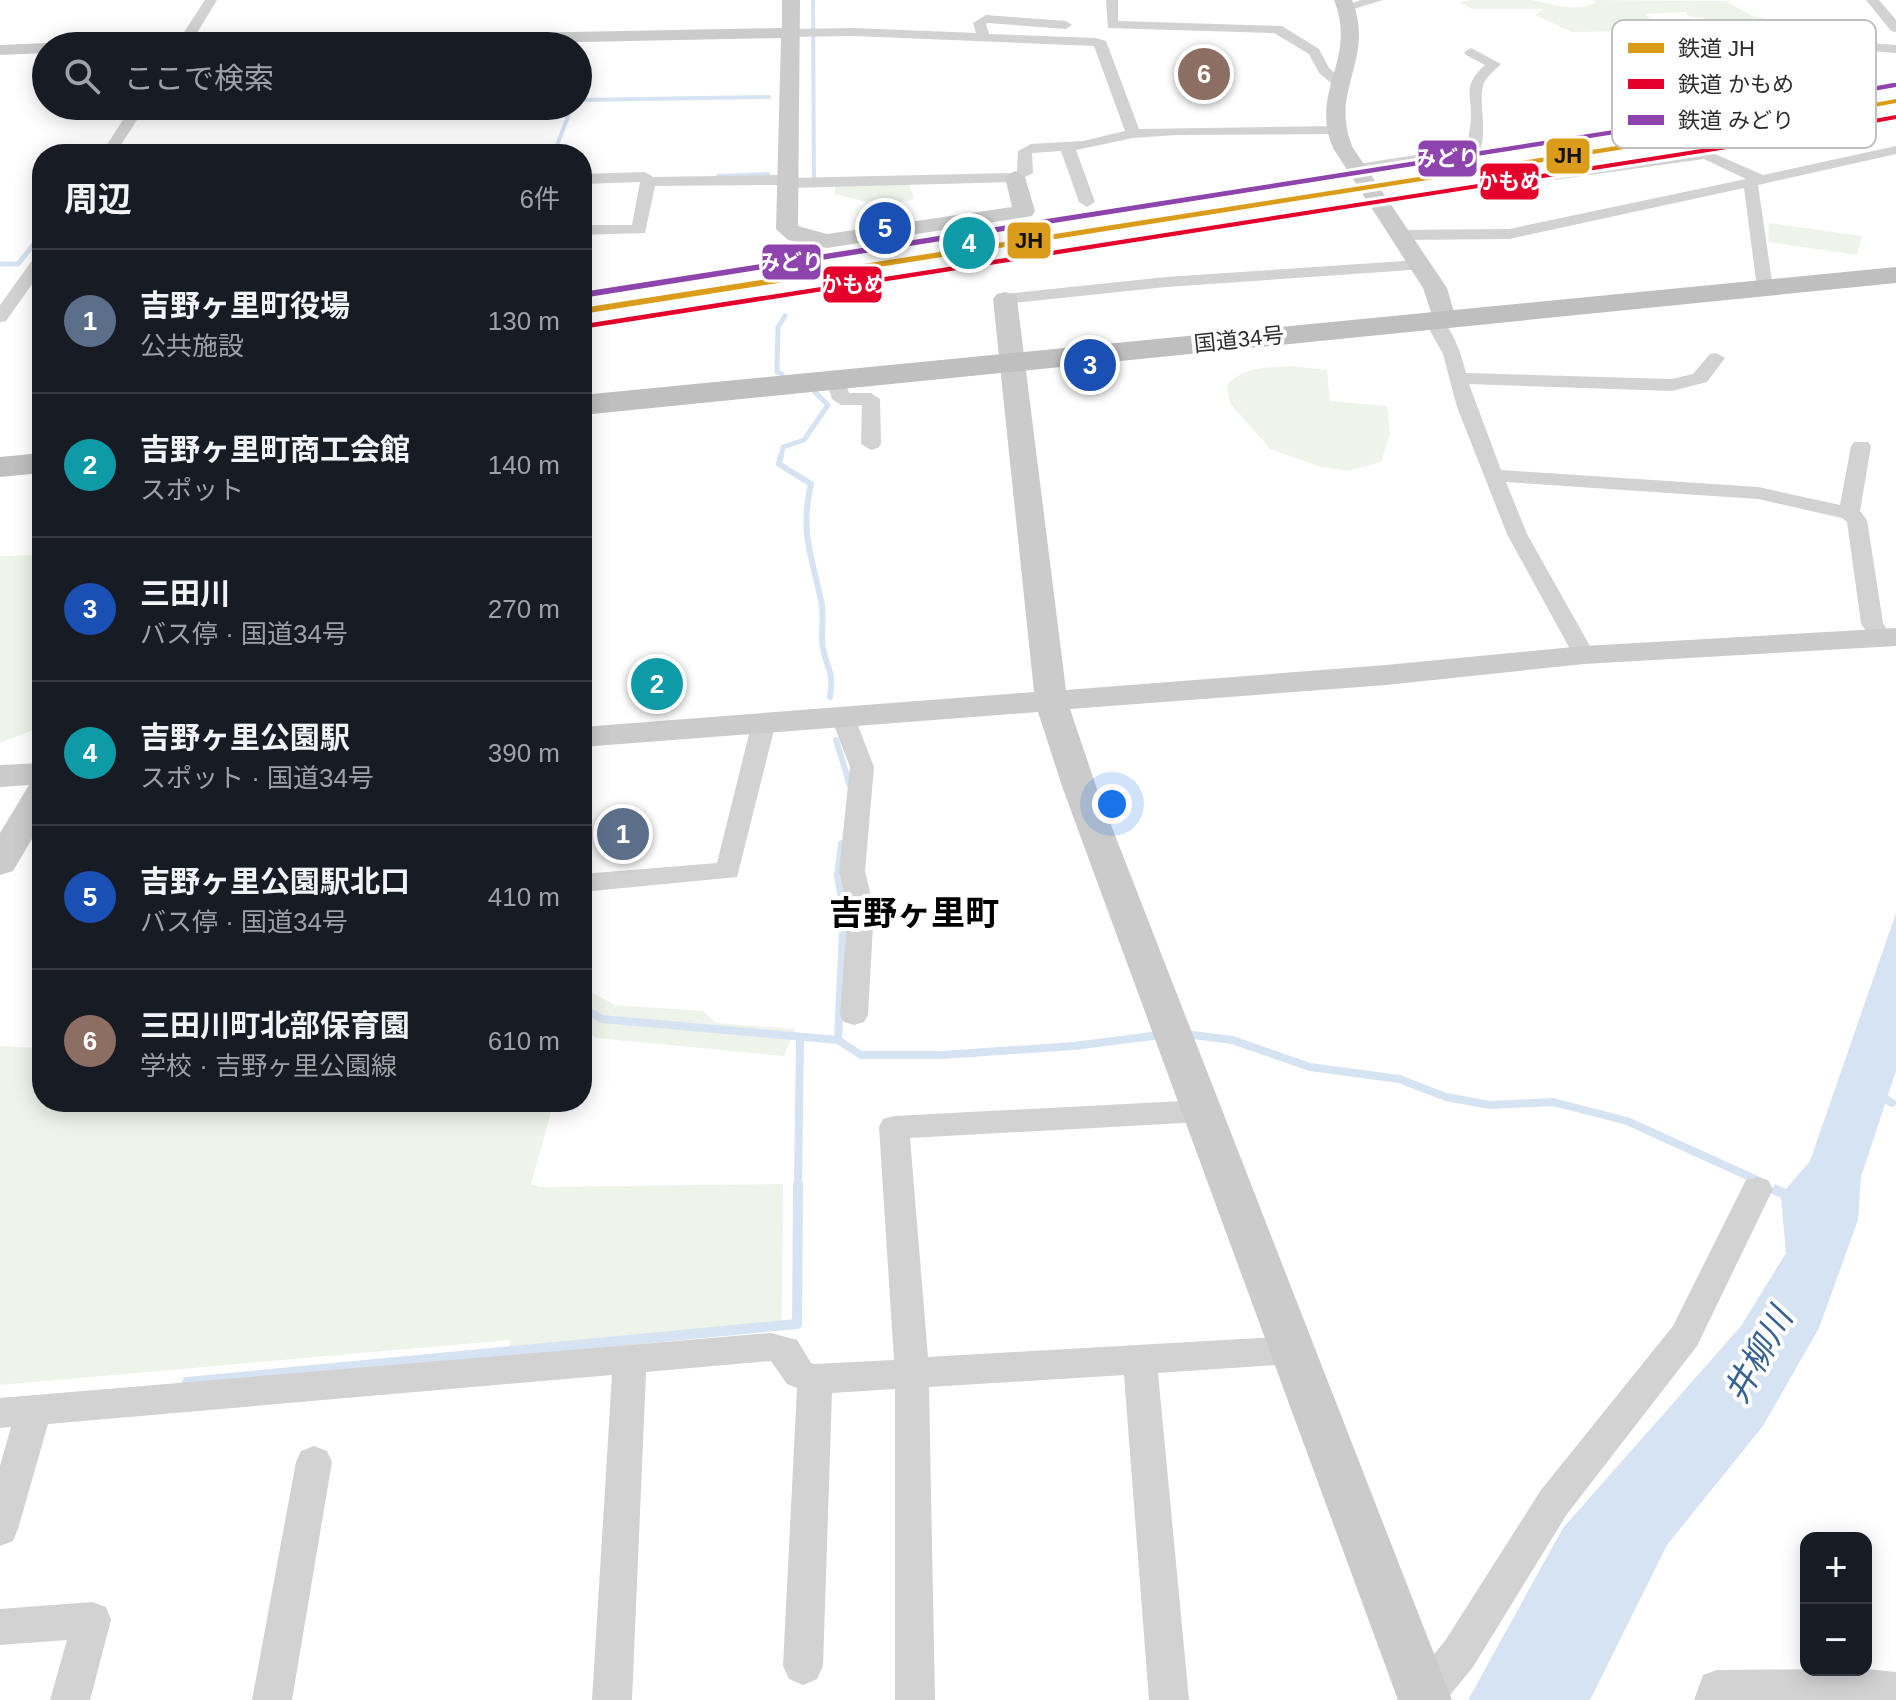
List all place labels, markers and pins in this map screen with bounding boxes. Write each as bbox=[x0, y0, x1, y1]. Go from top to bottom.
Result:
pin: 6 bbox=[1178, 44, 1230, 104]
pin: 5 bbox=[859, 198, 911, 258]
pin: 4 bbox=[943, 213, 995, 273]
pin: 3 bbox=[1064, 335, 1116, 395]
pin: 2 bbox=[631, 654, 683, 714]
pin: 1 bbox=[597, 804, 649, 864]

